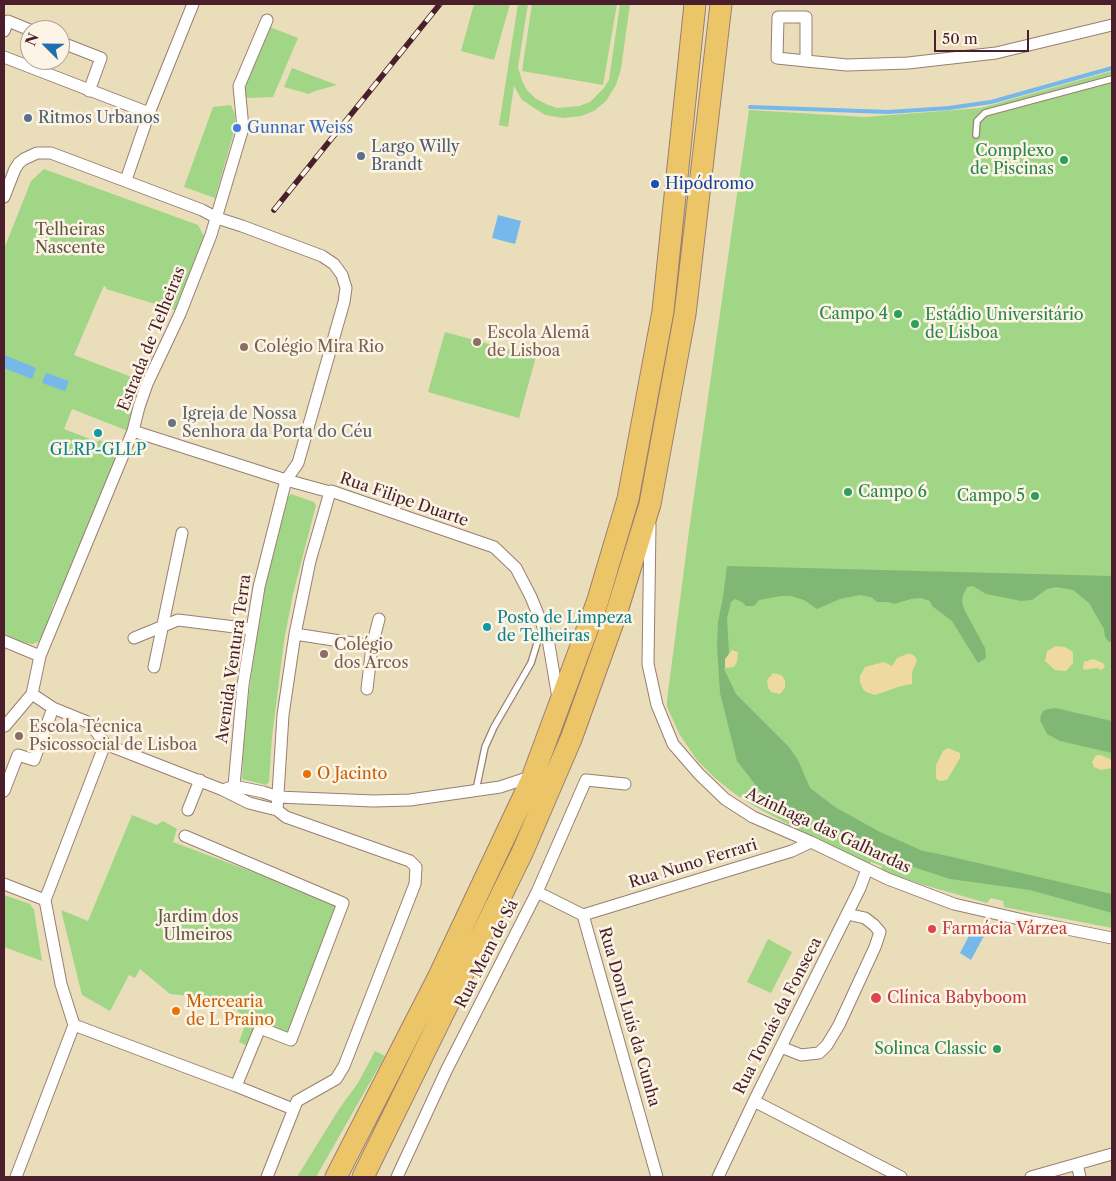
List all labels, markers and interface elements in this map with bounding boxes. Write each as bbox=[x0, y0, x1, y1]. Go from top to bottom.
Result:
north arrow bbox=[20, 20, 70, 70]
scale bar bbox=[936, 20, 1031, 52]
text: 50 m bbox=[942, 29, 978, 48]
text: N bbox=[21, 30, 43, 49]
place label: Ritmos Urbanos bbox=[38, 108, 160, 128]
marker: Ritmos Urbanos bbox=[22, 112, 34, 124]
place label: Gunnar Weiss bbox=[247, 118, 353, 138]
marker: Gunnar Weiss bbox=[231, 122, 243, 134]
place label: Largo Willy Brandt bbox=[371, 137, 460, 175]
place label: Complexo de Piscinas bbox=[970, 141, 1054, 179]
marker: Largo Willy Brandt bbox=[355, 150, 367, 162]
marker: Complexo de Piscinas bbox=[1058, 154, 1070, 166]
place label: Hipódromo bbox=[665, 174, 754, 194]
marker: Hipódromo bbox=[649, 178, 661, 190]
park label: Telheiras Nascente bbox=[35, 220, 105, 258]
street label: Estrada de Telheiras bbox=[114, 264, 190, 414]
place label: Campo 4 bbox=[819, 304, 888, 324]
place label: Estádio Universitário de Lisboa bbox=[925, 305, 1084, 343]
marker: Campo 4 bbox=[892, 308, 904, 320]
marker: Estádio Universitário de Lisboa bbox=[909, 318, 921, 330]
place label: Escola Alemã de Lisboa bbox=[487, 323, 590, 361]
marker: Escola Alemã de Lisboa bbox=[471, 336, 483, 348]
place label: Colégio Mira Rio bbox=[254, 337, 384, 357]
marker: Colégio Mira Rio bbox=[238, 341, 250, 353]
place label: Igreja de Nossa Senhora da Porta do Céu bbox=[182, 404, 372, 442]
marker: Igreja de Nossa Senhora da Porta do Céu bbox=[166, 417, 178, 429]
marker: GLRP-GLLP bbox=[92, 427, 104, 439]
place label: GLRP-GLLP bbox=[50, 440, 146, 460]
street label: Rua Filipe Duarte bbox=[337, 469, 471, 531]
place label: Campo 6 bbox=[858, 482, 927, 502]
marker: Campo 6 bbox=[842, 486, 854, 498]
place label: Campo 5 bbox=[957, 486, 1025, 506]
marker: Campo 5 bbox=[1029, 490, 1041, 502]
street label: Avenida Ventura Terra bbox=[213, 573, 255, 745]
place label: Posto de Limpeza de Telheiras bbox=[497, 608, 632, 646]
marker: Posto de Limpeza de Telheiras bbox=[481, 621, 493, 633]
place label: Colégio dos Arcos bbox=[334, 635, 408, 673]
marker: Colégio dos Arcos bbox=[318, 648, 330, 660]
place label: Escola Técnica Psicossocial de Lisboa bbox=[29, 717, 197, 755]
marker: Escola Técnica Psicossocial de Lisboa bbox=[13, 730, 25, 742]
place label: O Jacinto bbox=[317, 764, 387, 784]
marker: O Jacinto bbox=[301, 768, 313, 780]
street label: Azinhaga das Galhardas bbox=[742, 784, 914, 878]
street label: Rua Nuno Ferrari bbox=[627, 835, 759, 893]
street label: Rua Mem de Sá bbox=[451, 897, 523, 1011]
park label: Jardim dos Ulmeiros bbox=[158, 907, 238, 945]
place label: Farmácia Várzea bbox=[942, 919, 1067, 939]
marker: Farmácia Várzea bbox=[926, 923, 938, 935]
street label: Rua Dom Luís da Cunha bbox=[594, 925, 664, 1109]
street label: Rua Tomás da Fonseca bbox=[730, 934, 826, 1098]
place label: Clínica Babyboom bbox=[887, 988, 1027, 1008]
marker: Clínica Babyboom bbox=[869, 991, 883, 1005]
place label: Mercearia de L Praino bbox=[186, 992, 274, 1030]
marker: Mercearia de L Praino bbox=[170, 1005, 182, 1017]
place label: Solinca Classic bbox=[874, 1039, 987, 1059]
marker: Solinca Classic bbox=[991, 1043, 1003, 1055]

